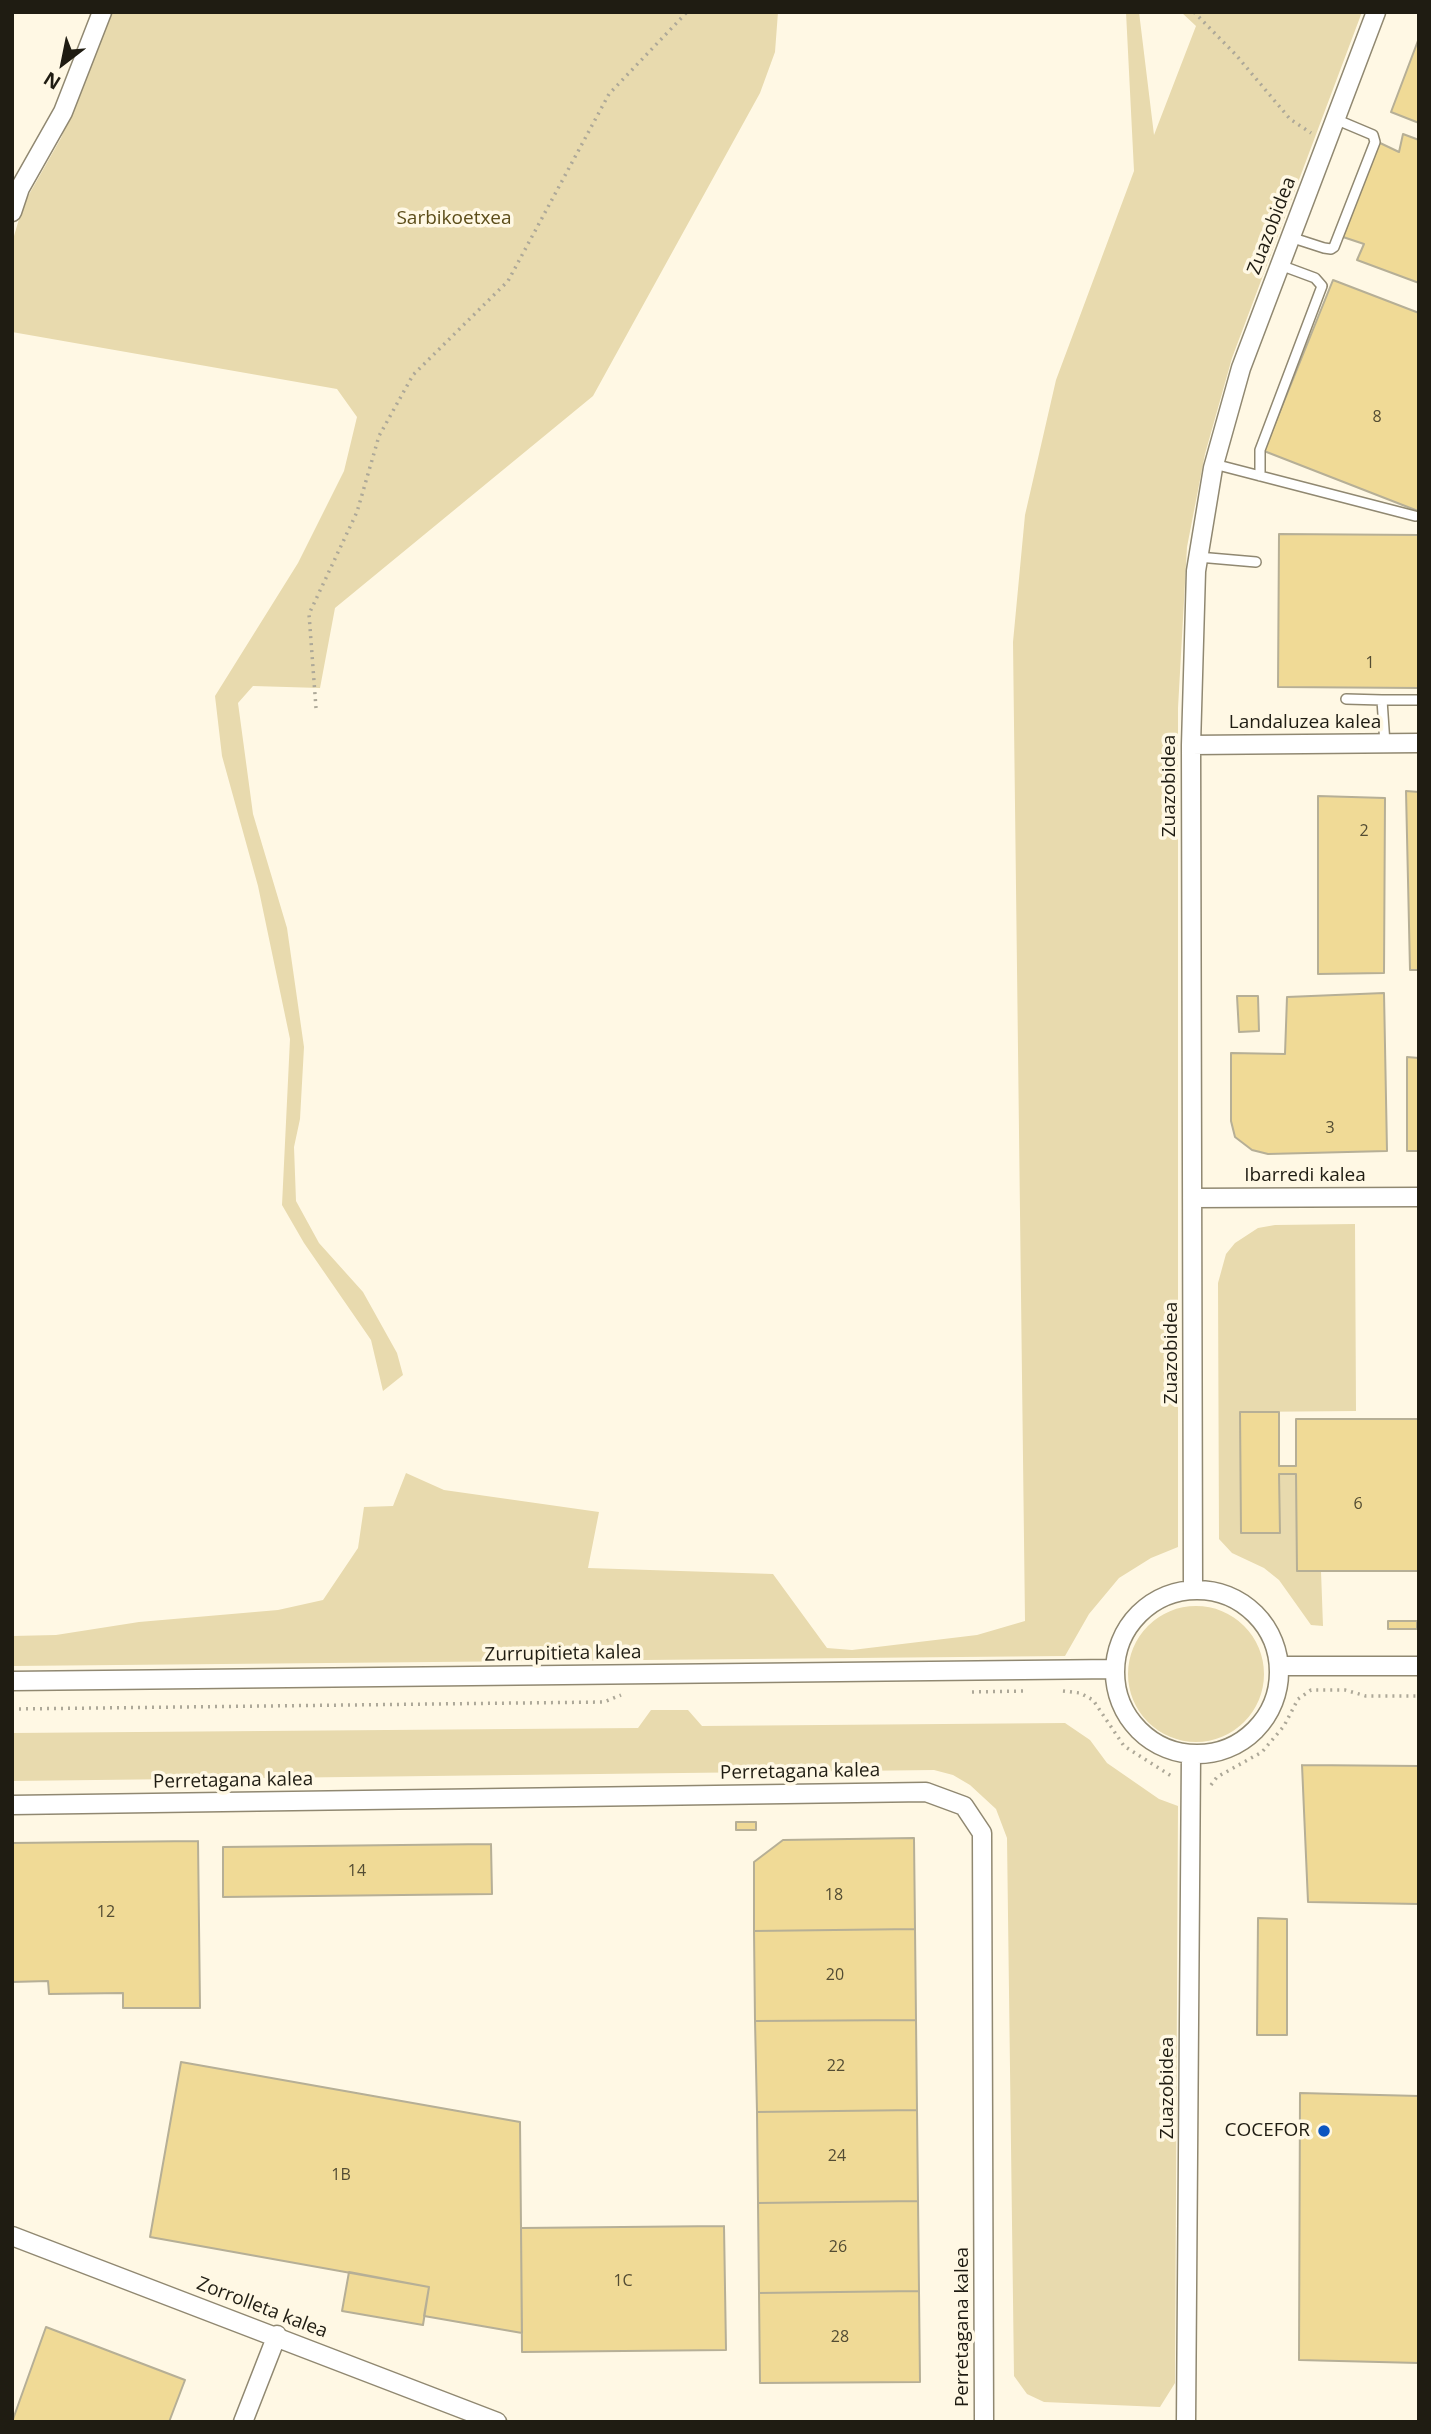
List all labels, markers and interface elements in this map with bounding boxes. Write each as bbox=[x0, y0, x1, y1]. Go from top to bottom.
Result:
north arrow bbox=[28, 28, 98, 98]
text: N bbox=[38, 66, 65, 96]
street label: Zuazobidea bbox=[1243, 174, 1301, 278]
park label: Sarbikoetxea bbox=[396, 208, 512, 230]
house number: 8 bbox=[1372, 407, 1382, 427]
house number: 1 bbox=[1365, 653, 1375, 673]
street label: Landaluzea kalea bbox=[1229, 712, 1381, 734]
street label: Zuazobidea bbox=[1159, 735, 1181, 837]
house number: 2 bbox=[1359, 821, 1369, 841]
house number: 3 bbox=[1325, 1118, 1335, 1138]
street label: Ibarredi kalea bbox=[1244, 1165, 1366, 1187]
street label: Zuazobidea bbox=[1161, 1302, 1183, 1404]
house number: 6 bbox=[1353, 1494, 1363, 1514]
street label: Zurrupitieta kalea bbox=[484, 1641, 642, 1667]
street label: Perretagana kalea bbox=[720, 1759, 880, 1785]
street label: Perretagana kalea bbox=[153, 1768, 313, 1794]
house number: 14 bbox=[348, 1861, 366, 1881]
house number: 18 bbox=[825, 1885, 843, 1905]
house number: 12 bbox=[97, 1902, 115, 1922]
house number: 20 bbox=[826, 1965, 844, 1985]
street label: Zuazobidea bbox=[1157, 2037, 1179, 2139]
house number: 22 bbox=[827, 2056, 845, 2076]
place label: COCEFOR bbox=[1224, 2120, 1310, 2142]
marker: COCEFOR bbox=[1316, 2123, 1332, 2139]
house number: 24 bbox=[828, 2146, 846, 2166]
house number: 1B bbox=[331, 2165, 351, 2185]
house number: 26 bbox=[829, 2237, 847, 2257]
street label: Perretagana kalea bbox=[952, 2247, 974, 2407]
house number: 1C bbox=[613, 2271, 633, 2291]
street label: Zorrolleta kalea bbox=[193, 2273, 331, 2343]
house number: 28 bbox=[831, 2327, 849, 2347]

